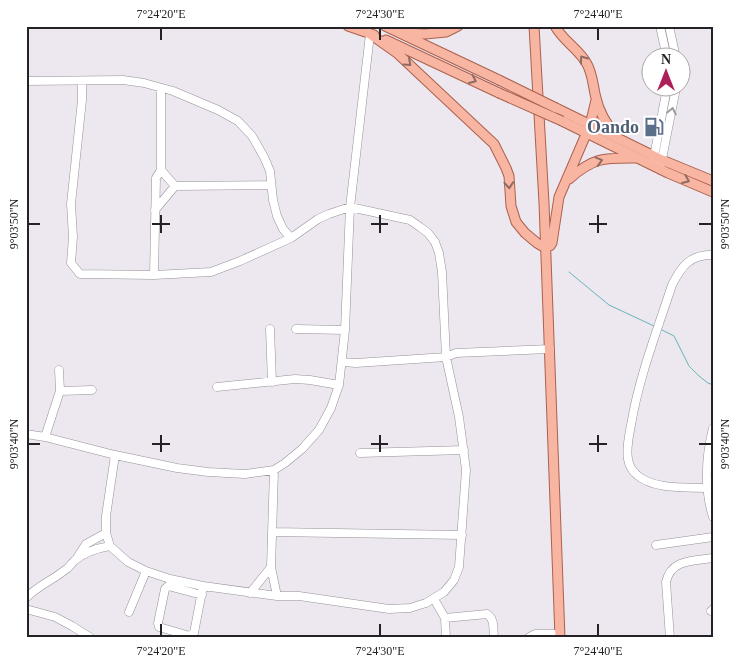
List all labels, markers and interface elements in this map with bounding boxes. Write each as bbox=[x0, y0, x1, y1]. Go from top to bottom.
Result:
text: 7°24'20"E bbox=[136, 7, 186, 21]
text: 7°24'30"E bbox=[355, 7, 405, 21]
text: 7°24'40"E bbox=[573, 7, 623, 21]
north arrow bbox=[642, 48, 692, 98]
text: N bbox=[661, 52, 671, 67]
one-way arrow bbox=[580, 55, 589, 65]
one-way arrow bbox=[403, 57, 412, 66]
one-way arrow bbox=[468, 74, 477, 84]
one-way arrow bbox=[666, 106, 676, 115]
fuel station icon: Oando bbox=[643, 116, 665, 138]
place label: Oando bbox=[587, 117, 639, 137]
one-way arrow bbox=[594, 156, 603, 167]
one-way arrow bbox=[682, 175, 690, 185]
one-way arrow bbox=[504, 182, 515, 190]
text: 9°03'50"N bbox=[7, 198, 21, 249]
text: 9°03'50"N bbox=[718, 198, 732, 249]
text: 9°03'40"N bbox=[7, 418, 21, 469]
text: 9°03'40"N bbox=[718, 418, 732, 469]
text: 7°24'20"E bbox=[136, 644, 186, 658]
text: 7°24'30"E bbox=[355, 644, 405, 658]
text: 7°24'40"E bbox=[573, 644, 623, 658]

